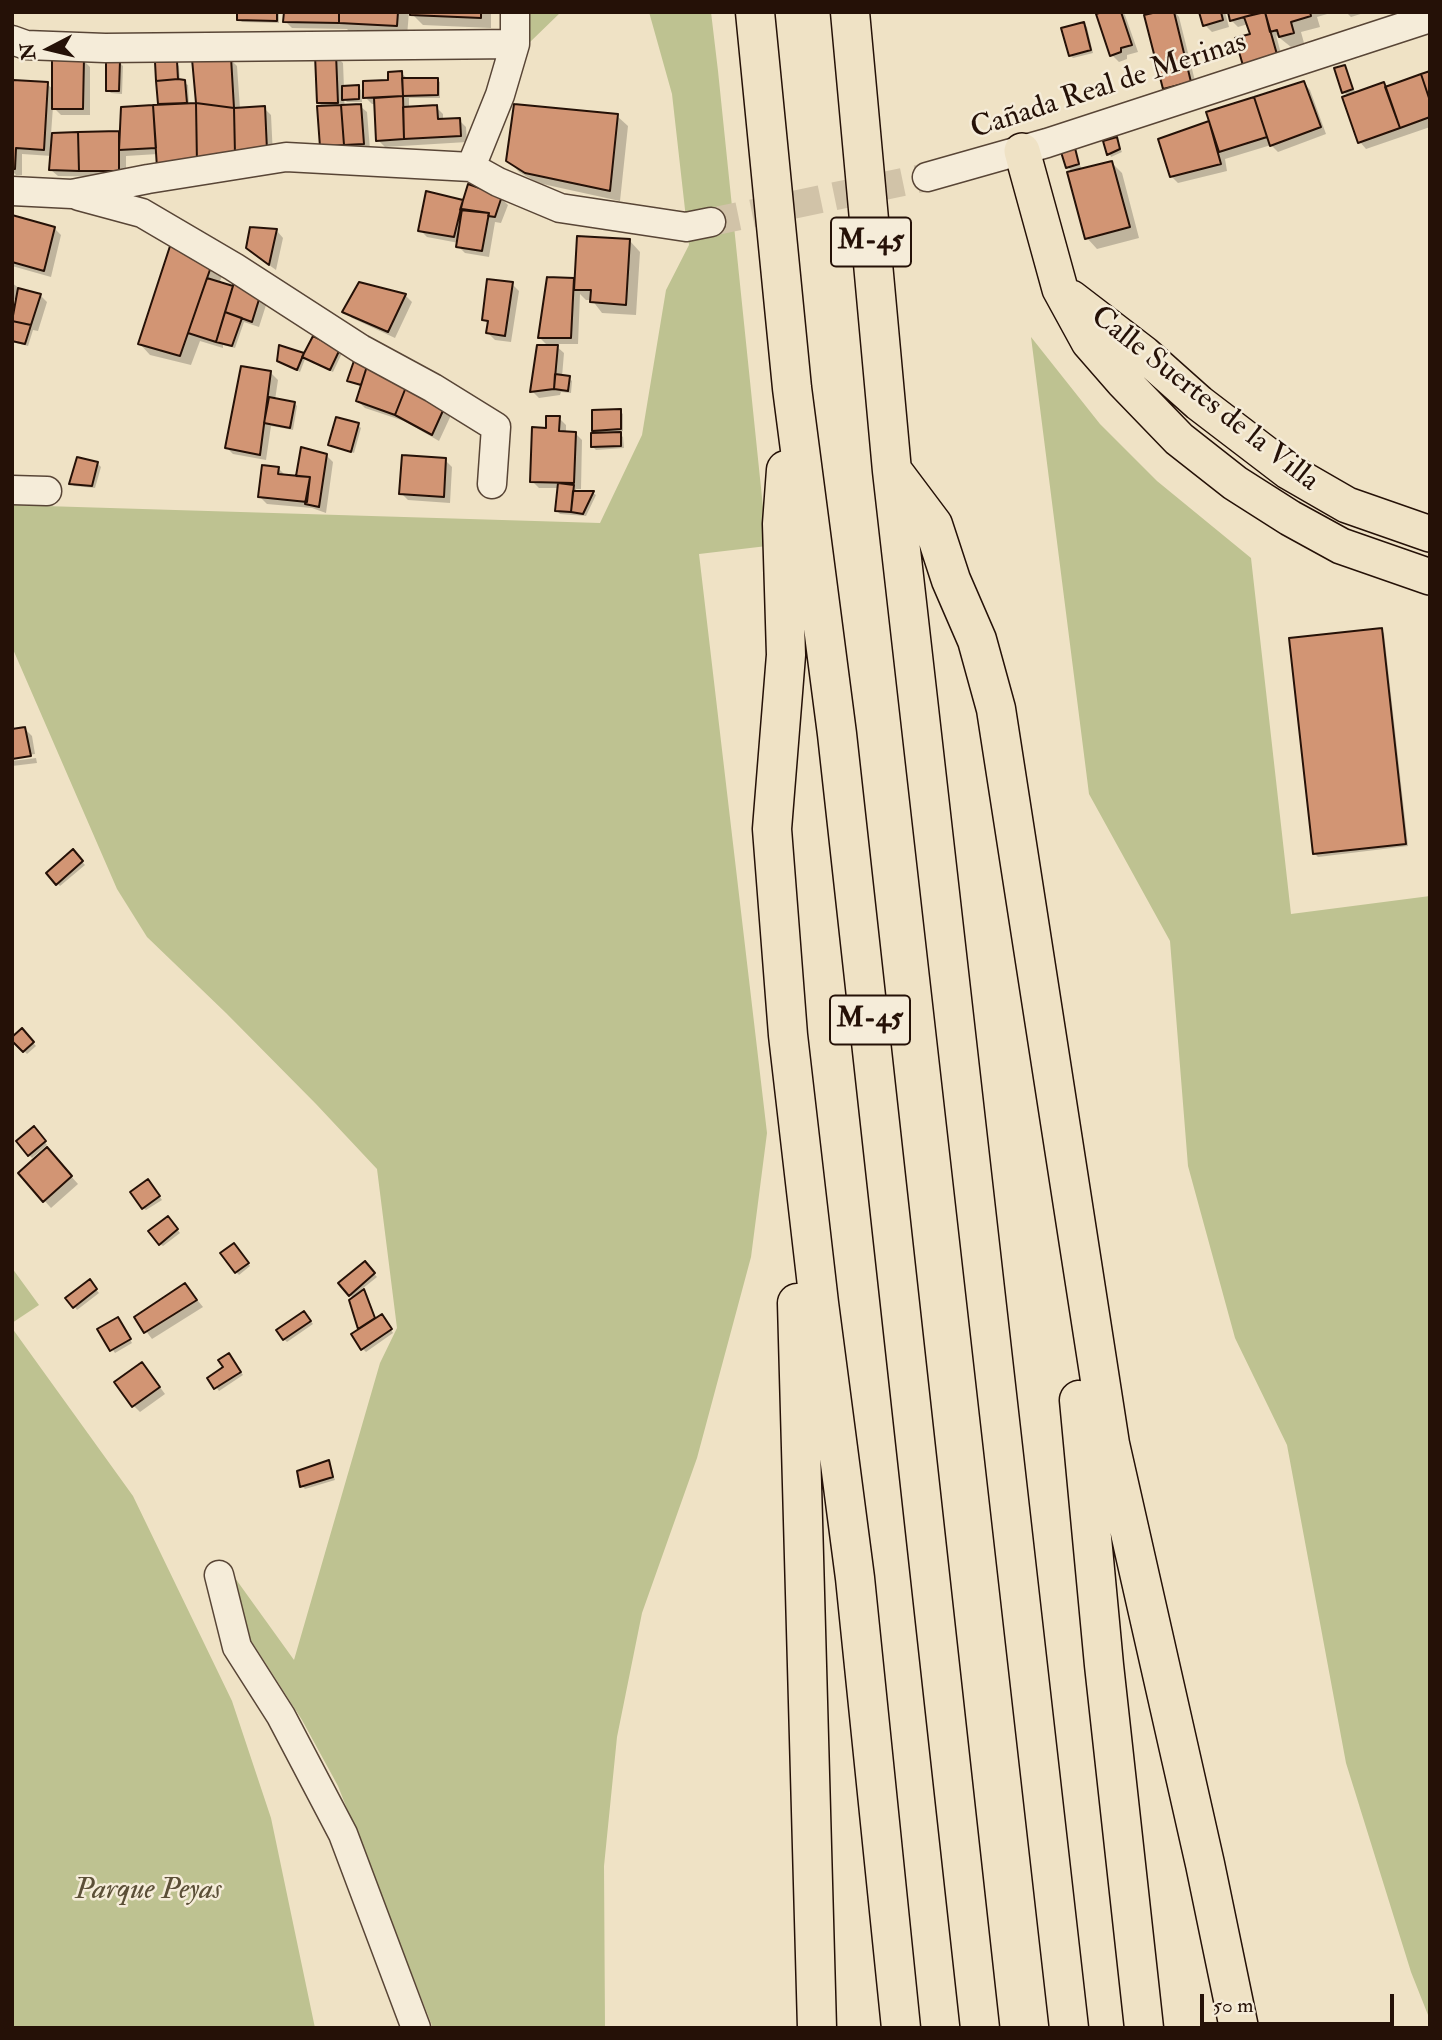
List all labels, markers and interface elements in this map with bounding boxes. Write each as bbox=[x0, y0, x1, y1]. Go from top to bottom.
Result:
north arrow bbox=[14, 14, 84, 84]
street label: Cañada Real de Merinas bbox=[967, 25, 1251, 149]
text: N bbox=[15, 42, 41, 61]
road number: M-45 bbox=[831, 218, 911, 266]
street label: Calle Suertes de la Villa bbox=[1083, 300, 1325, 500]
road number: M-45 bbox=[830, 996, 910, 1044]
park label: Parque Peyas bbox=[74, 1874, 222, 1910]
scale bar bbox=[1204, 1980, 1398, 2024]
text: 50 m bbox=[1213, 1992, 1254, 2019]

